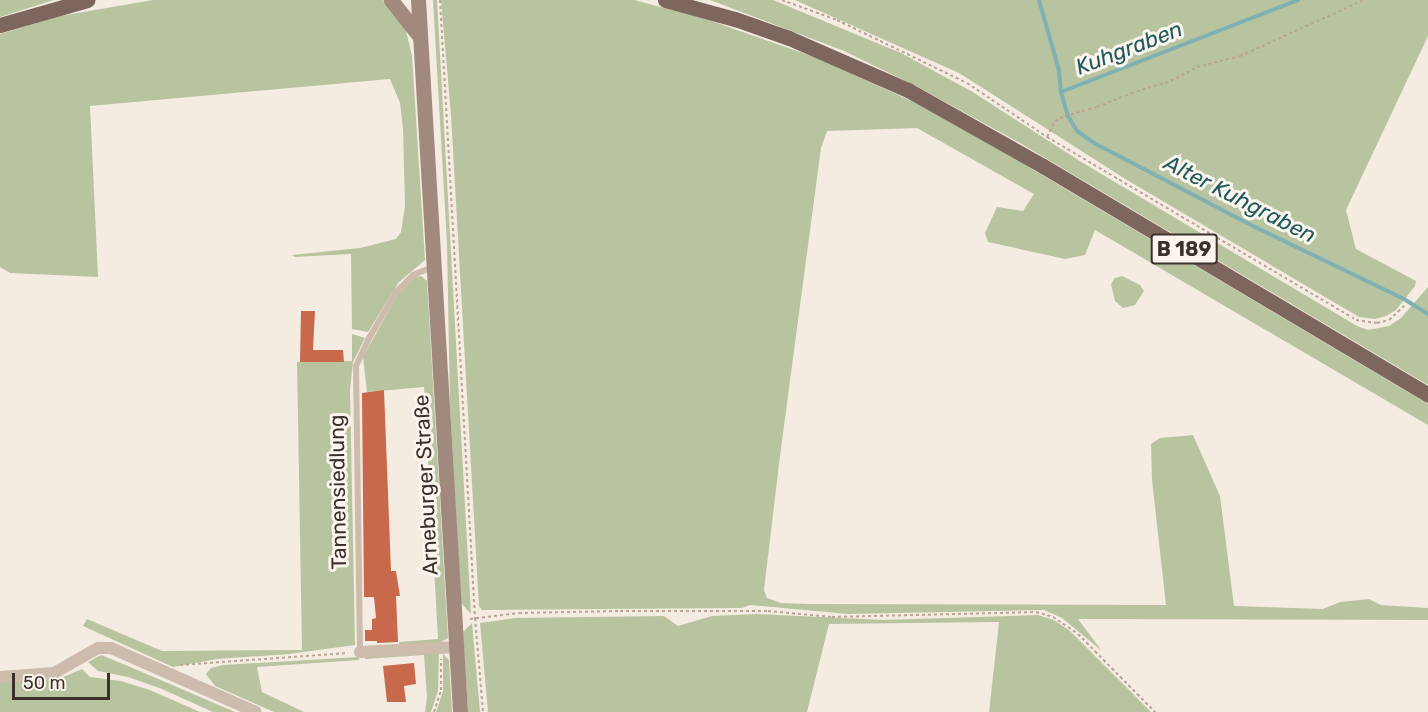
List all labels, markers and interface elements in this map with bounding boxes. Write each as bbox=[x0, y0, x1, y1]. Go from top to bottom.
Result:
water label: Kuhgraben bbox=[1072, 16, 1186, 80]
water label: Alter Kuhgraben bbox=[1160, 149, 1320, 249]
road number: B 189 bbox=[1150, 232, 1218, 266]
street label: Arneburger Straße bbox=[409, 394, 443, 576]
street label: Tannensiedlung bbox=[324, 414, 352, 570]
scale bar bbox=[15, 661, 112, 699]
text: 50 m bbox=[23, 672, 66, 694]

